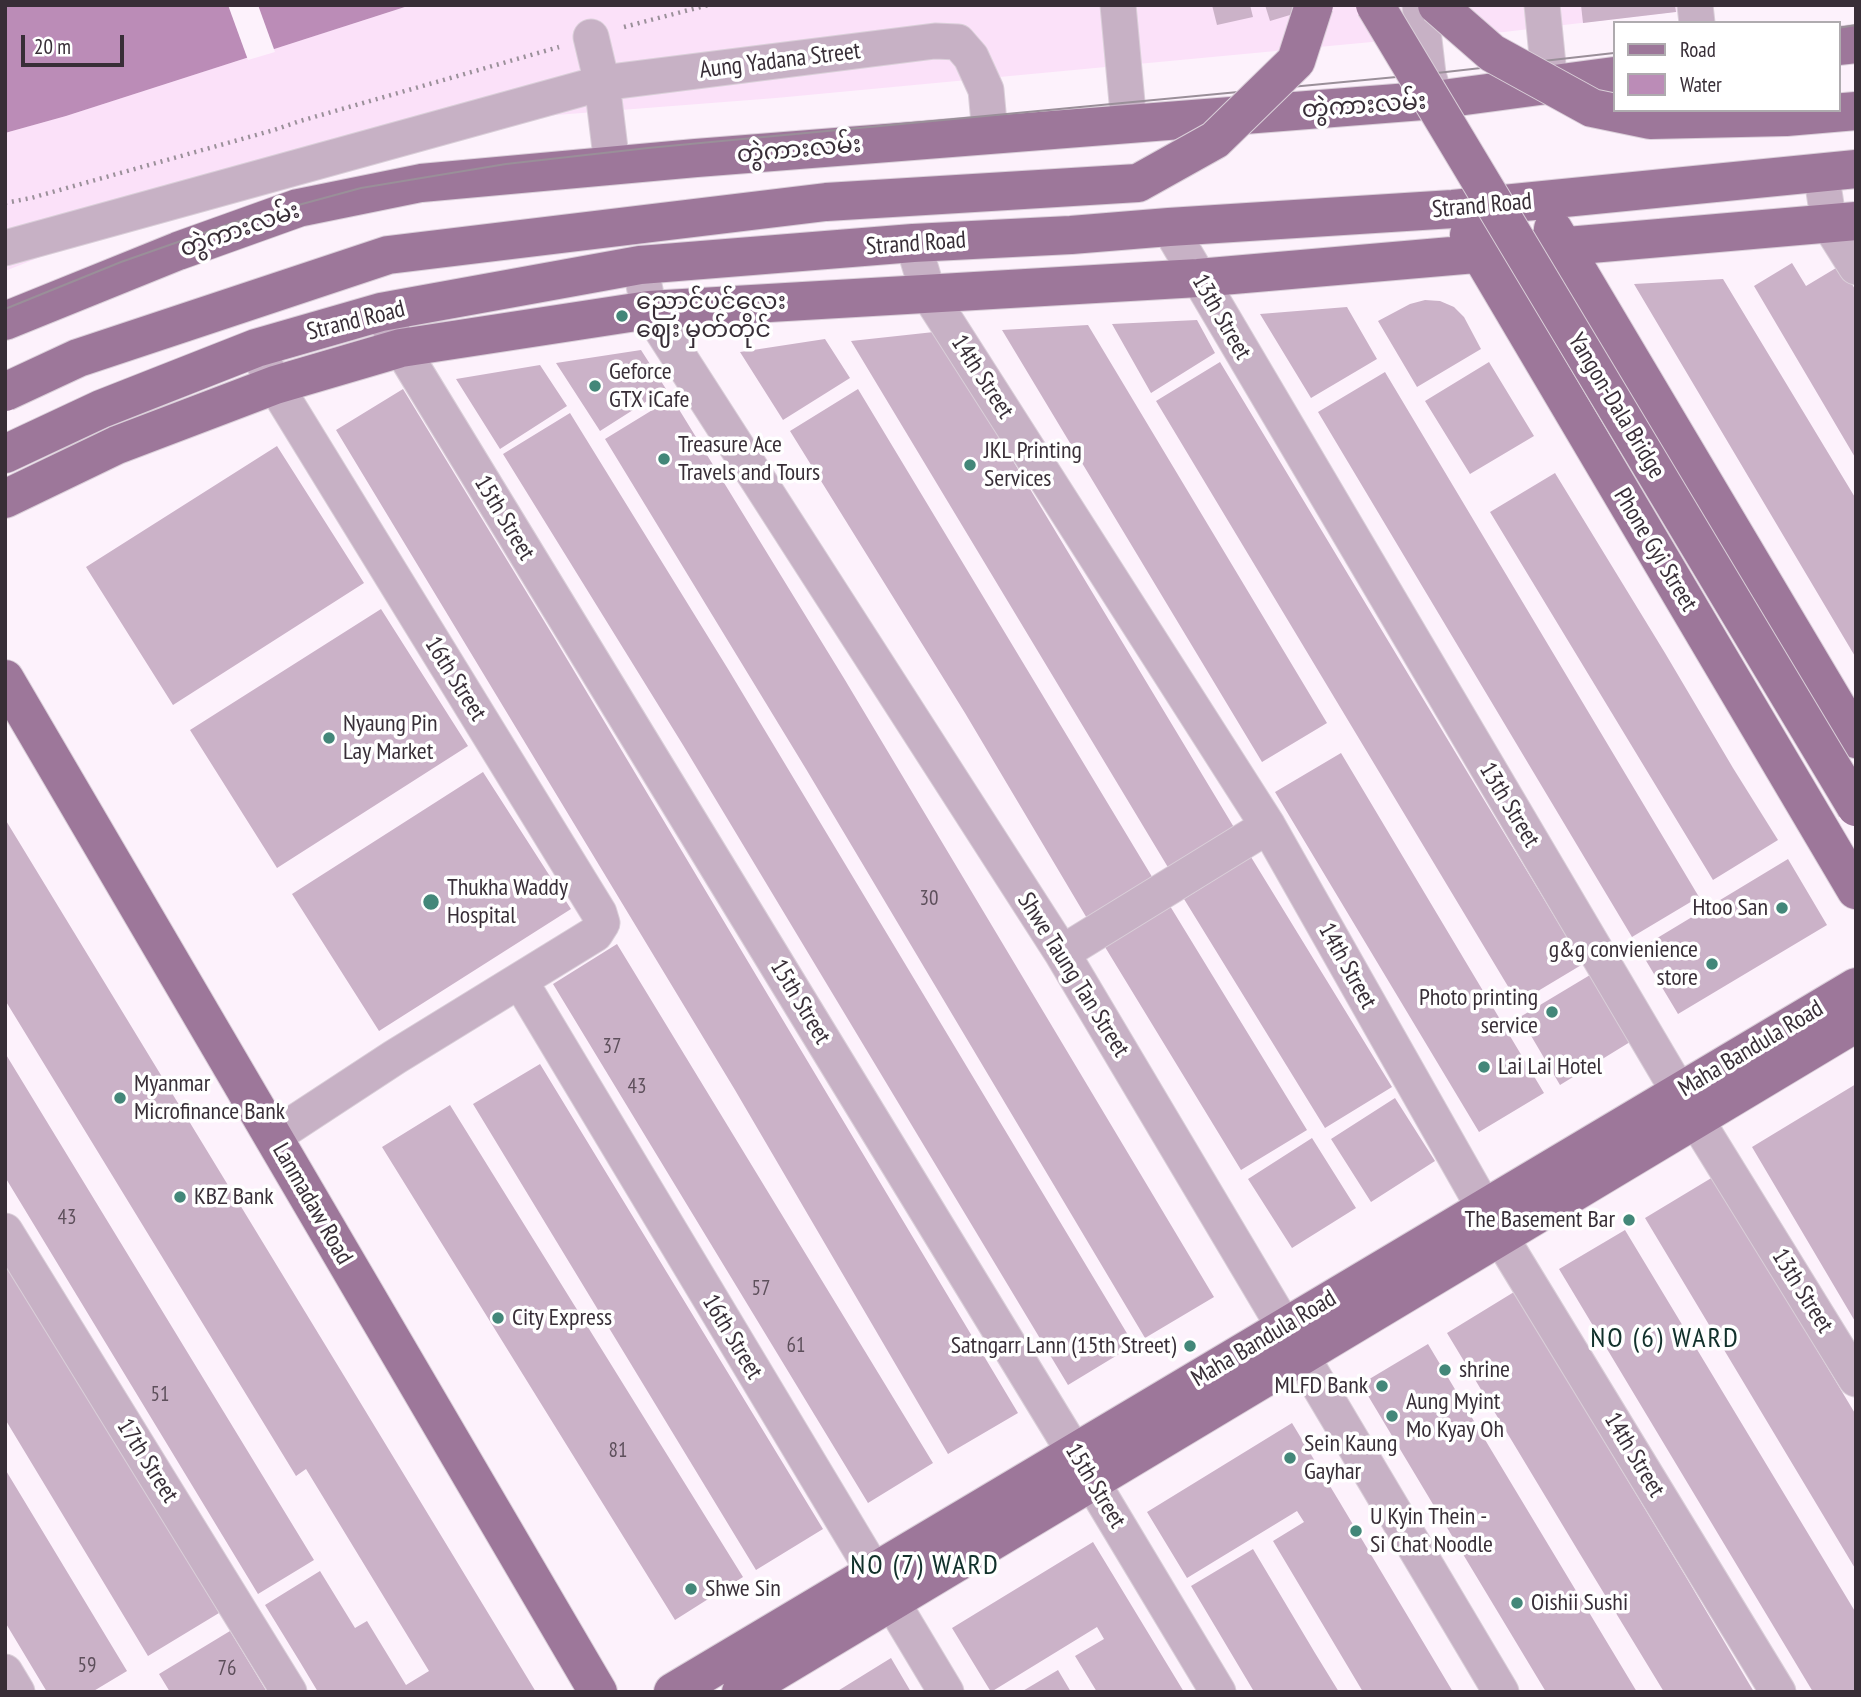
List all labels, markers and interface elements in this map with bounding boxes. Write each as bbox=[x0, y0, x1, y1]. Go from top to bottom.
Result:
scale bar bbox=[24, 21, 128, 65]
legend bbox=[1612, 21, 1840, 112]
text: 20 m bbox=[34, 33, 71, 60]
text: Road bbox=[1680, 36, 1716, 63]
street label: Aung Yadana Street bbox=[698, 37, 862, 85]
text: Water bbox=[1680, 71, 1722, 98]
street label: တွဲကားလမ်း bbox=[1301, 87, 1427, 125]
street label: တွဲကားလမ်း bbox=[736, 130, 862, 170]
street label: Strand Road bbox=[1431, 187, 1533, 225]
street label: တွဲကားလမ်း bbox=[176, 196, 304, 264]
street label: Strand Road bbox=[865, 226, 967, 262]
street label: 13th Street bbox=[1185, 269, 1257, 365]
place label: ညောင်ပင်လေး ဈေး မှတ်တိုင် bbox=[636, 288, 786, 344]
street label: Strand Road bbox=[304, 295, 408, 347]
marker: ညောင်ပင်လေး ဈေး မှတ်တိုင် bbox=[614, 308, 630, 324]
street label: Yangon-Dala Bridge bbox=[1561, 328, 1671, 484]
street label: 14th Street bbox=[944, 330, 1020, 424]
place label: Geforce GTX iCafe bbox=[609, 358, 689, 414]
marker: Geforce GTX iCafe bbox=[587, 378, 603, 394]
place label: Treasure Ace Travels and Tours bbox=[678, 431, 820, 487]
place label: JKL Printing Services bbox=[984, 437, 1082, 493]
marker: Treasure Ace Travels and Tours bbox=[656, 451, 672, 467]
marker: JKL Printing Services bbox=[962, 457, 978, 473]
street label: 15th Street bbox=[468, 470, 540, 566]
street label: Phone Gyi Street bbox=[1607, 483, 1703, 617]
street label: 16th Street bbox=[418, 632, 492, 726]
place label: Nyaung Pin Lay Market bbox=[343, 710, 438, 766]
marker: Nyaung Pin Lay Market bbox=[321, 730, 337, 746]
street label: 13th Street bbox=[1473, 757, 1545, 853]
place label: Thukha Waddy Hospital bbox=[447, 874, 568, 930]
house number: 30 bbox=[920, 886, 938, 912]
street label: Shwe Taung Tan Street bbox=[1011, 888, 1135, 1062]
marker: Thukha Waddy Hospital bbox=[421, 892, 441, 912]
place label: Htoo San bbox=[1692, 894, 1768, 922]
marker: Htoo San bbox=[1774, 900, 1790, 916]
street label: 14th Street bbox=[1312, 918, 1382, 1014]
place label: g&g convienience store bbox=[1549, 936, 1698, 992]
street label: 15th Street bbox=[764, 954, 836, 1050]
marker: g&g convienience store bbox=[1704, 956, 1720, 972]
place label: Photo printing service bbox=[1419, 984, 1538, 1040]
street label: Maha Bandula Road bbox=[1673, 995, 1829, 1103]
marker: Photo printing service bbox=[1544, 1004, 1560, 1020]
house number: 37 bbox=[603, 1034, 621, 1060]
place label: Lai Lai Hotel bbox=[1498, 1053, 1602, 1081]
marker: Lai Lai Hotel bbox=[1476, 1059, 1492, 1075]
place label: Myanmar Microfinance Bank bbox=[134, 1070, 285, 1126]
house number: 43 bbox=[628, 1074, 646, 1100]
marker: Myanmar Microfinance Bank bbox=[112, 1090, 128, 1106]
street label: Lanmadaw Road bbox=[266, 1138, 358, 1270]
place label: KBZ Bank bbox=[194, 1183, 274, 1211]
marker: KBZ Bank bbox=[172, 1189, 188, 1205]
house number: 43 bbox=[58, 1205, 76, 1231]
place label: The Basement Bar bbox=[1465, 1206, 1615, 1234]
marker: The Basement Bar bbox=[1621, 1212, 1637, 1228]
street label: 13th Street bbox=[1765, 1244, 1839, 1338]
house number: 57 bbox=[752, 1276, 770, 1302]
street label: Maha Bandula Road bbox=[1186, 1285, 1342, 1393]
street label: 16th Street bbox=[696, 1289, 768, 1385]
place label: City Express bbox=[512, 1304, 612, 1332]
marker: City Express bbox=[490, 1310, 506, 1326]
district label: NO (6) WARD bbox=[1592, 1322, 1738, 1356]
place label: Satngarr Lann (15th Street) bbox=[951, 1332, 1176, 1360]
house number: 61 bbox=[787, 1333, 805, 1359]
marker: Satngarr Lann (15th Street) bbox=[1182, 1338, 1198, 1354]
place label: shrine bbox=[1459, 1356, 1510, 1384]
marker: shrine bbox=[1437, 1362, 1453, 1378]
place label: MLFD Bank bbox=[1274, 1372, 1368, 1400]
marker: MLFD Bank bbox=[1374, 1378, 1390, 1394]
house number: 51 bbox=[151, 1382, 169, 1408]
place label: Aung Myint Mo Kyay Oh bbox=[1406, 1388, 1504, 1444]
street label: 14th Street bbox=[1598, 1407, 1670, 1503]
marker: Aung Myint Mo Kyay Oh bbox=[1384, 1408, 1400, 1424]
street label: 17th Street bbox=[110, 1414, 184, 1508]
place label: Sein Kaung Gayhar bbox=[1304, 1430, 1397, 1486]
house number: 81 bbox=[609, 1438, 627, 1464]
street label: 15th Street bbox=[1059, 1438, 1131, 1534]
marker: Sein Kaung Gayhar bbox=[1282, 1450, 1298, 1466]
place label: U Kyin Thein - Si Chat Noodle bbox=[1370, 1503, 1493, 1559]
marker: U Kyin Thein - Si Chat Noodle bbox=[1348, 1523, 1364, 1539]
district label: NO (7) WARD bbox=[852, 1549, 998, 1583]
place label: Shwe Sin bbox=[705, 1575, 781, 1603]
marker: Shwe Sin bbox=[683, 1581, 699, 1597]
place label: Oishii Sushi bbox=[1531, 1589, 1628, 1617]
marker: Oishii Sushi bbox=[1509, 1595, 1525, 1611]
house number: 59 bbox=[78, 1653, 96, 1679]
house number: 76 bbox=[218, 1656, 236, 1682]

